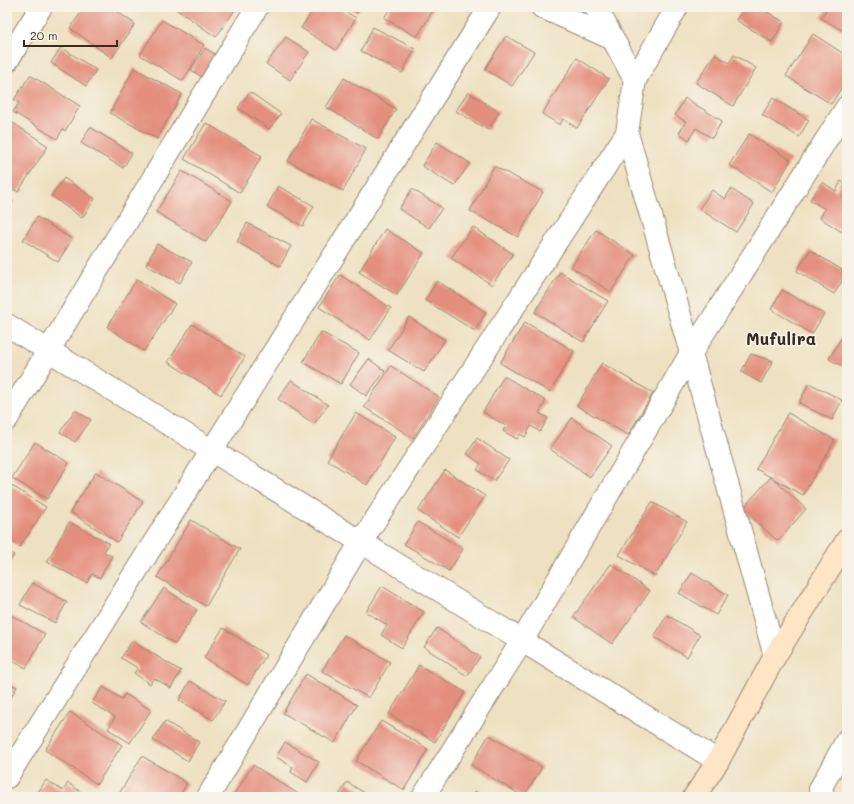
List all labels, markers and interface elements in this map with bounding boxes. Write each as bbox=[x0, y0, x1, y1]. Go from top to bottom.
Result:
scale bar bbox=[24, 22, 117, 48]
text: 20 m bbox=[30, 27, 58, 43]
district label: Mufulira bbox=[746, 327, 816, 349]

